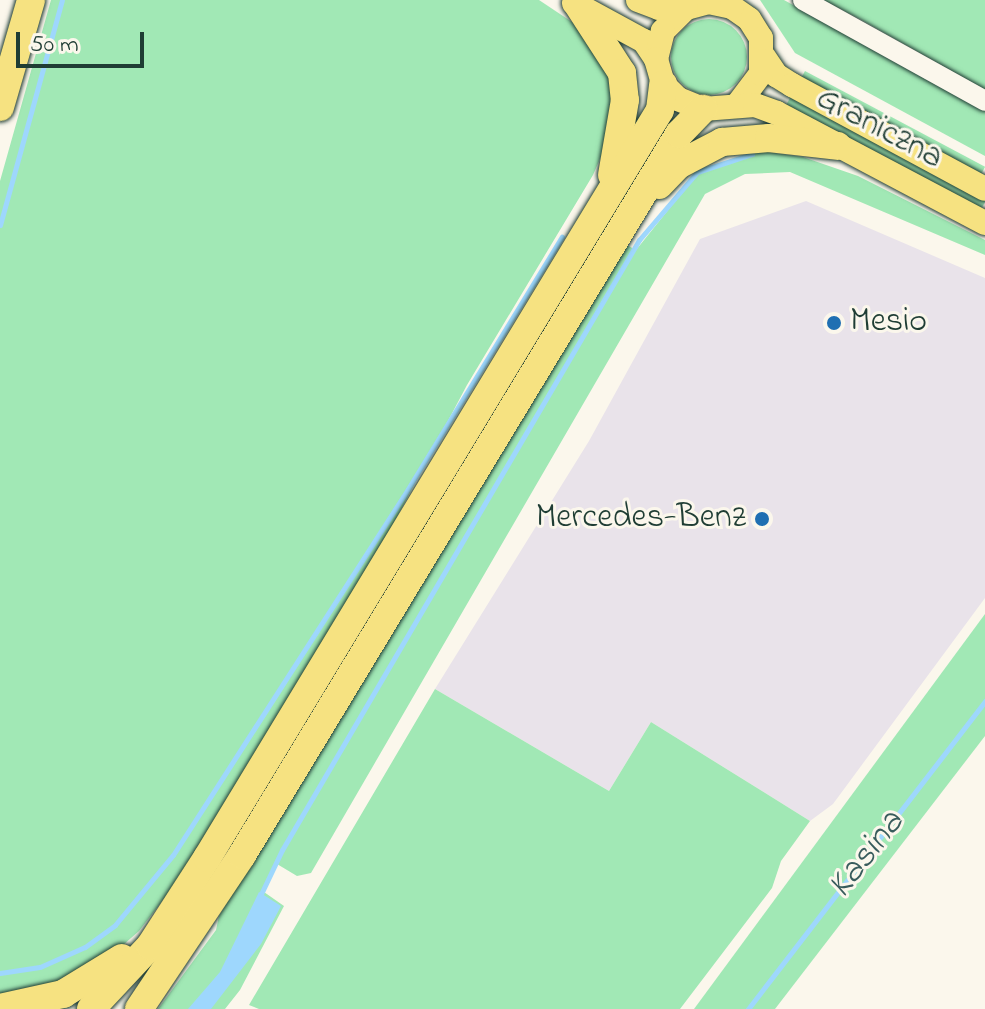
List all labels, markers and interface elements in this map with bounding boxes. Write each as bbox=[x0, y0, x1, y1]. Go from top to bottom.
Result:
scale bar bbox=[20, 16, 148, 66]
text: 50 m bbox=[30, 28, 79, 63]
street label: Graniczna bbox=[809, 79, 949, 179]
place label: Mesio bbox=[850, 303, 927, 343]
marker: Mesio bbox=[825, 314, 843, 332]
place label: Mercedes-Benz bbox=[536, 499, 746, 539]
marker: Mercedes-Benz bbox=[753, 510, 771, 528]
water label: Kasina bbox=[820, 803, 914, 907]

